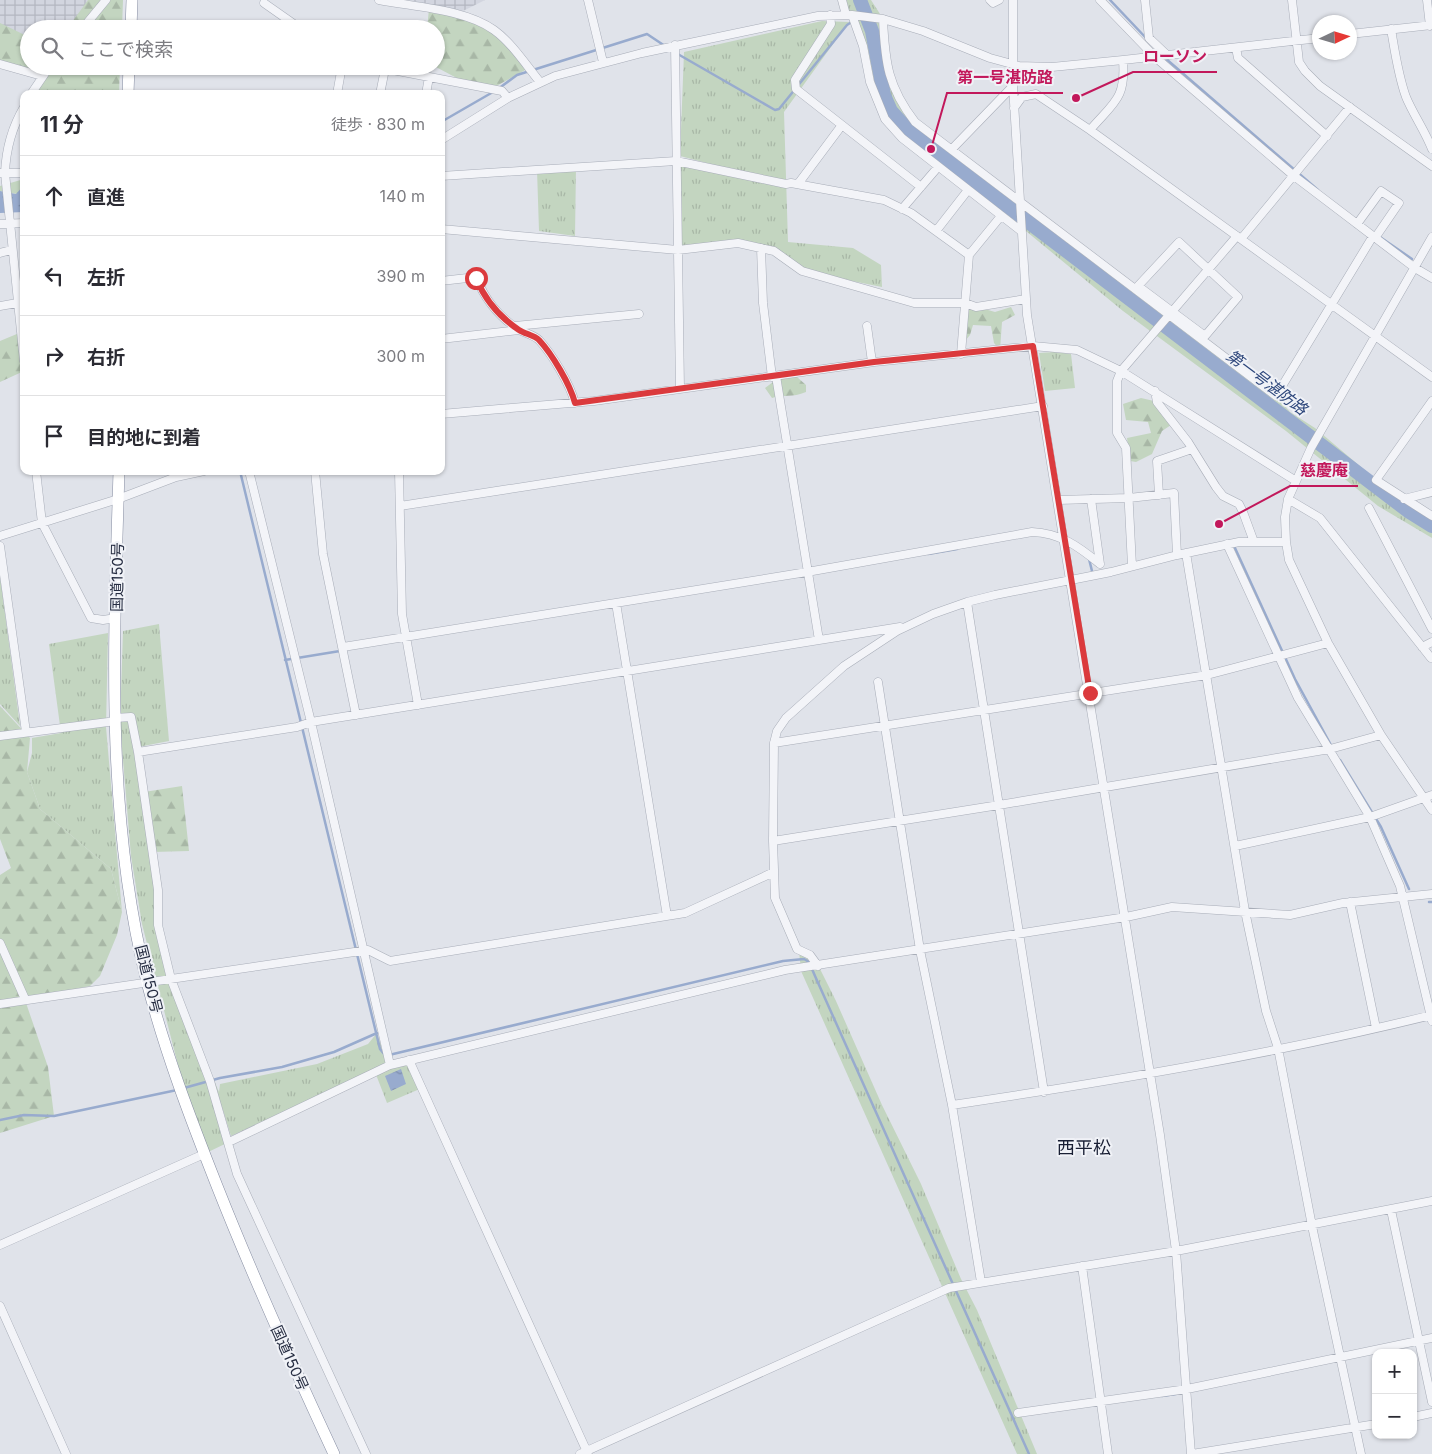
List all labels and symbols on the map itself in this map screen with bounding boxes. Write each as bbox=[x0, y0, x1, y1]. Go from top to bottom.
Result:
north arrow bbox=[1312, 15, 1357, 60]
callout: ローソン bbox=[1133, 41, 1217, 72]
text: ローソン bbox=[1143, 46, 1207, 66]
callout: 第一号湛防路 bbox=[947, 62, 1063, 93]
text: 第一号湛防路 bbox=[957, 67, 1053, 87]
route start bbox=[465, 267, 488, 290]
water label: 第一号湛防路 bbox=[1223, 345, 1313, 420]
callout: 慈慶庵 bbox=[1290, 455, 1358, 486]
text: 慈慶庵 bbox=[1300, 460, 1348, 480]
street label: 国道150号 bbox=[107, 542, 127, 612]
route end bbox=[1079, 682, 1102, 705]
street label: 国道150号 bbox=[131, 943, 167, 1015]
district label: 西平松 bbox=[1057, 1137, 1111, 1158]
street label: 国道150号 bbox=[267, 1322, 313, 1394]

